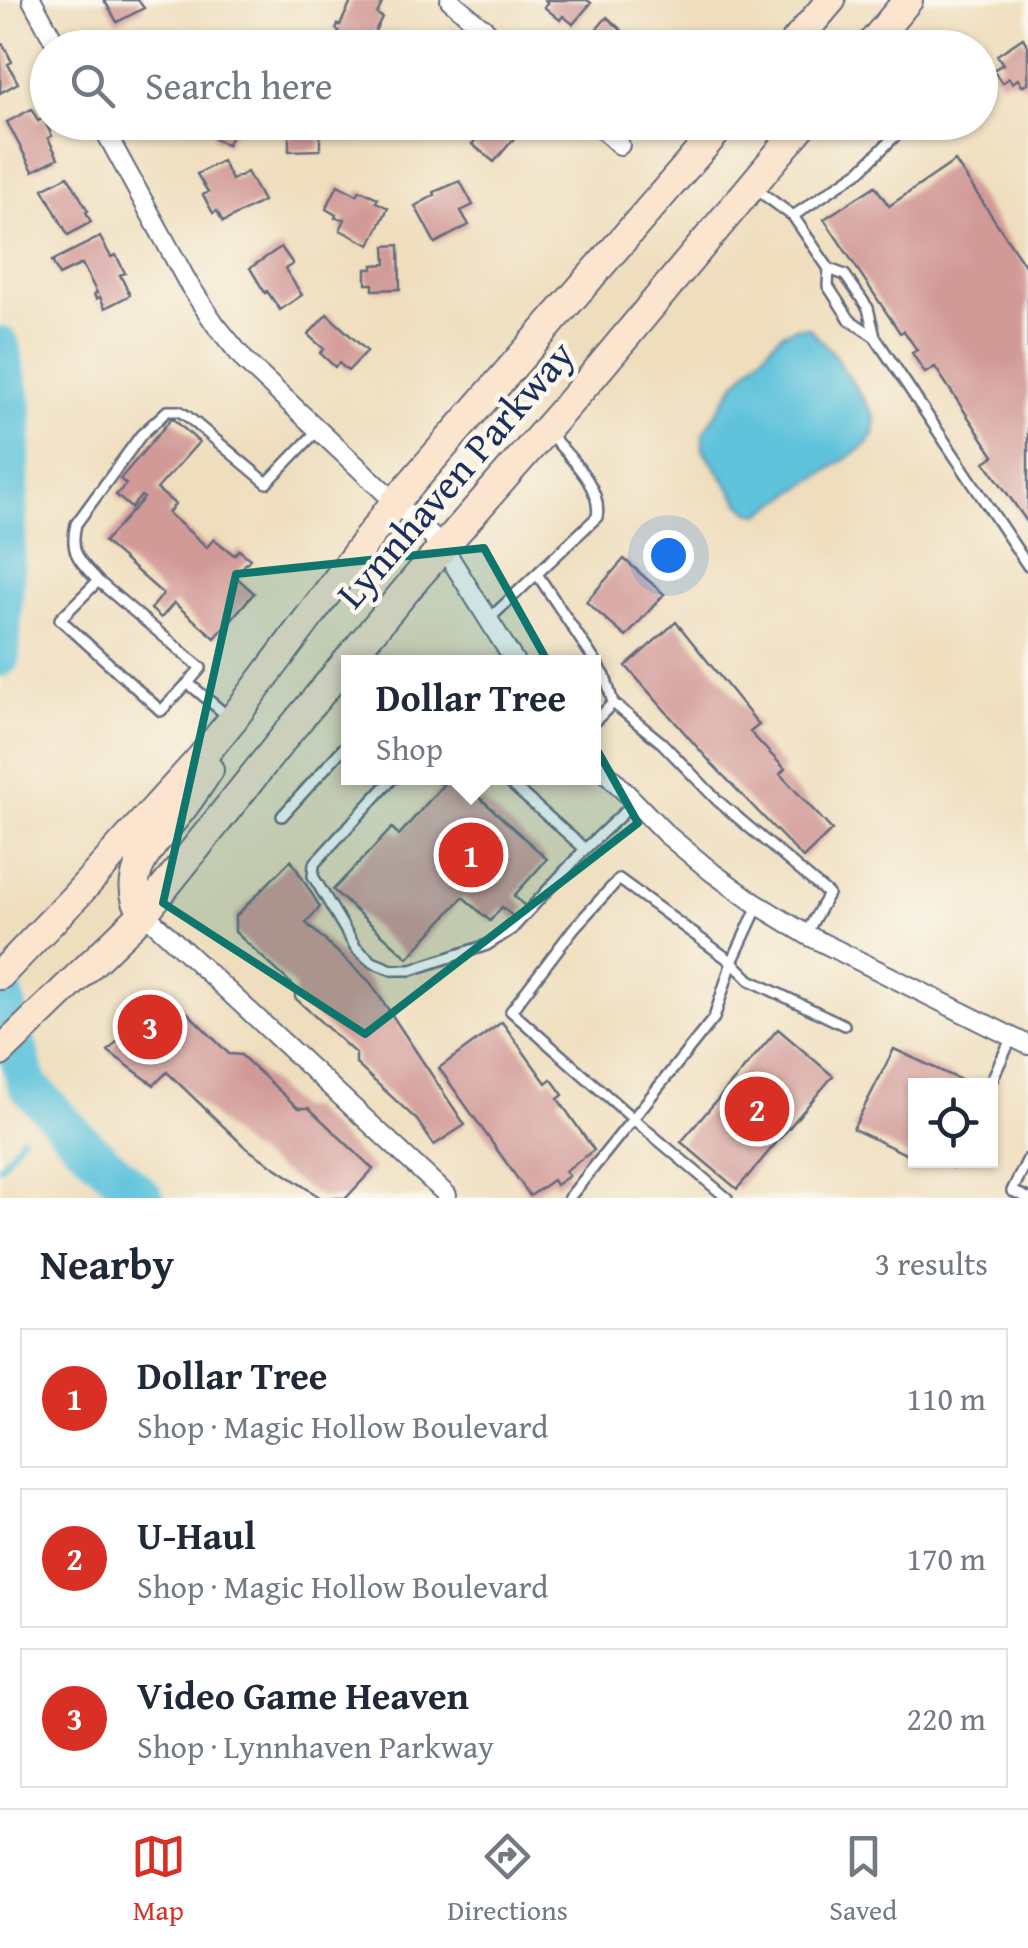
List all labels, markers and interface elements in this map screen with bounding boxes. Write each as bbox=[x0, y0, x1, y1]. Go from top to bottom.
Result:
search box bbox=[30, 30, 998, 140]
text: Search here bbox=[145, 57, 333, 113]
icon: search bbox=[65, 58, 120, 113]
street label: Lynnhaven Parkway bbox=[322, 327, 588, 621]
your location bbox=[643, 530, 694, 581]
popup bbox=[341, 655, 601, 785]
text: Dollar Tree bbox=[376, 669, 566, 725]
text: Shop bbox=[376, 725, 443, 772]
pin: 1 bbox=[438, 818, 504, 892]
pin: 3 bbox=[118, 990, 182, 1064]
pin: 2 bbox=[724, 1072, 790, 1146]
map controls bbox=[908, 1078, 998, 1168]
button: locate bbox=[908, 1078, 998, 1168]
text: Nearby bbox=[40, 1233, 174, 1294]
text: 3 results bbox=[875, 1240, 988, 1287]
text: Dollar Tree bbox=[137, 1347, 327, 1403]
text: 1 bbox=[66, 1375, 83, 1422]
text: 110 m bbox=[907, 1375, 986, 1422]
text: Shop · Magic Hollow Boulevard bbox=[137, 1403, 548, 1450]
text: U-Haul bbox=[137, 1507, 256, 1563]
text: 2 bbox=[66, 1535, 83, 1582]
text: 170 m bbox=[907, 1535, 986, 1582]
text: Shop · Magic Hollow Boulevard bbox=[137, 1563, 548, 1610]
text: Video Game Heaven bbox=[137, 1667, 469, 1723]
text: 3 bbox=[66, 1695, 83, 1742]
text: 220 m bbox=[907, 1695, 986, 1742]
text: Shop · Lynnhaven Parkway bbox=[137, 1723, 494, 1770]
tab: Map bbox=[131, 1829, 186, 1930]
tab: Directions bbox=[447, 1829, 568, 1930]
tab: Saved bbox=[829, 1829, 897, 1930]

